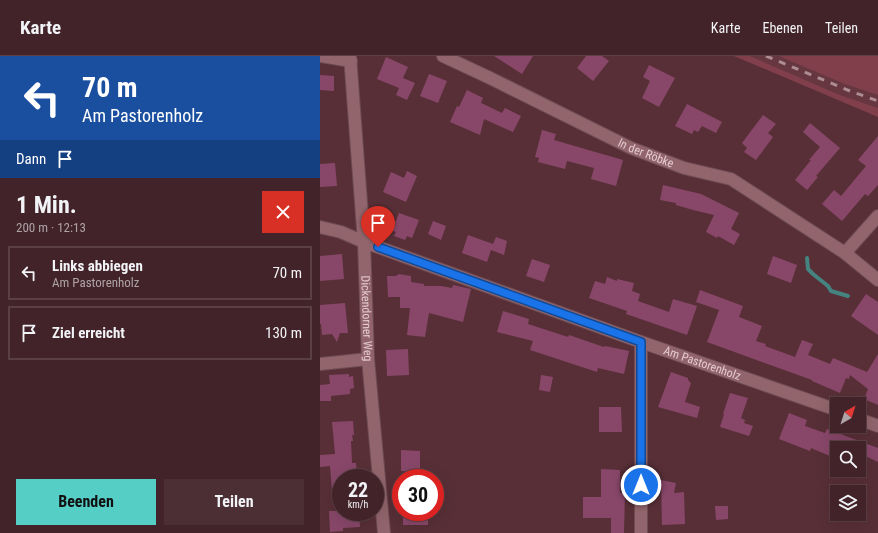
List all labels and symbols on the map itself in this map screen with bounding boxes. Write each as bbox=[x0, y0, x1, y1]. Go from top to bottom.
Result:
street label: In der Röbke bbox=[616, 136, 676, 171]
pin bbox=[361, 206, 395, 247]
street label: Dickendorner Weg bbox=[358, 275, 375, 362]
street label: Am Pastorenholz bbox=[662, 343, 743, 383]
north arrow bbox=[830, 397, 866, 433]
position arrow bbox=[620, 464, 662, 506]
speed limit sign: 30 bbox=[392, 469, 444, 521]

